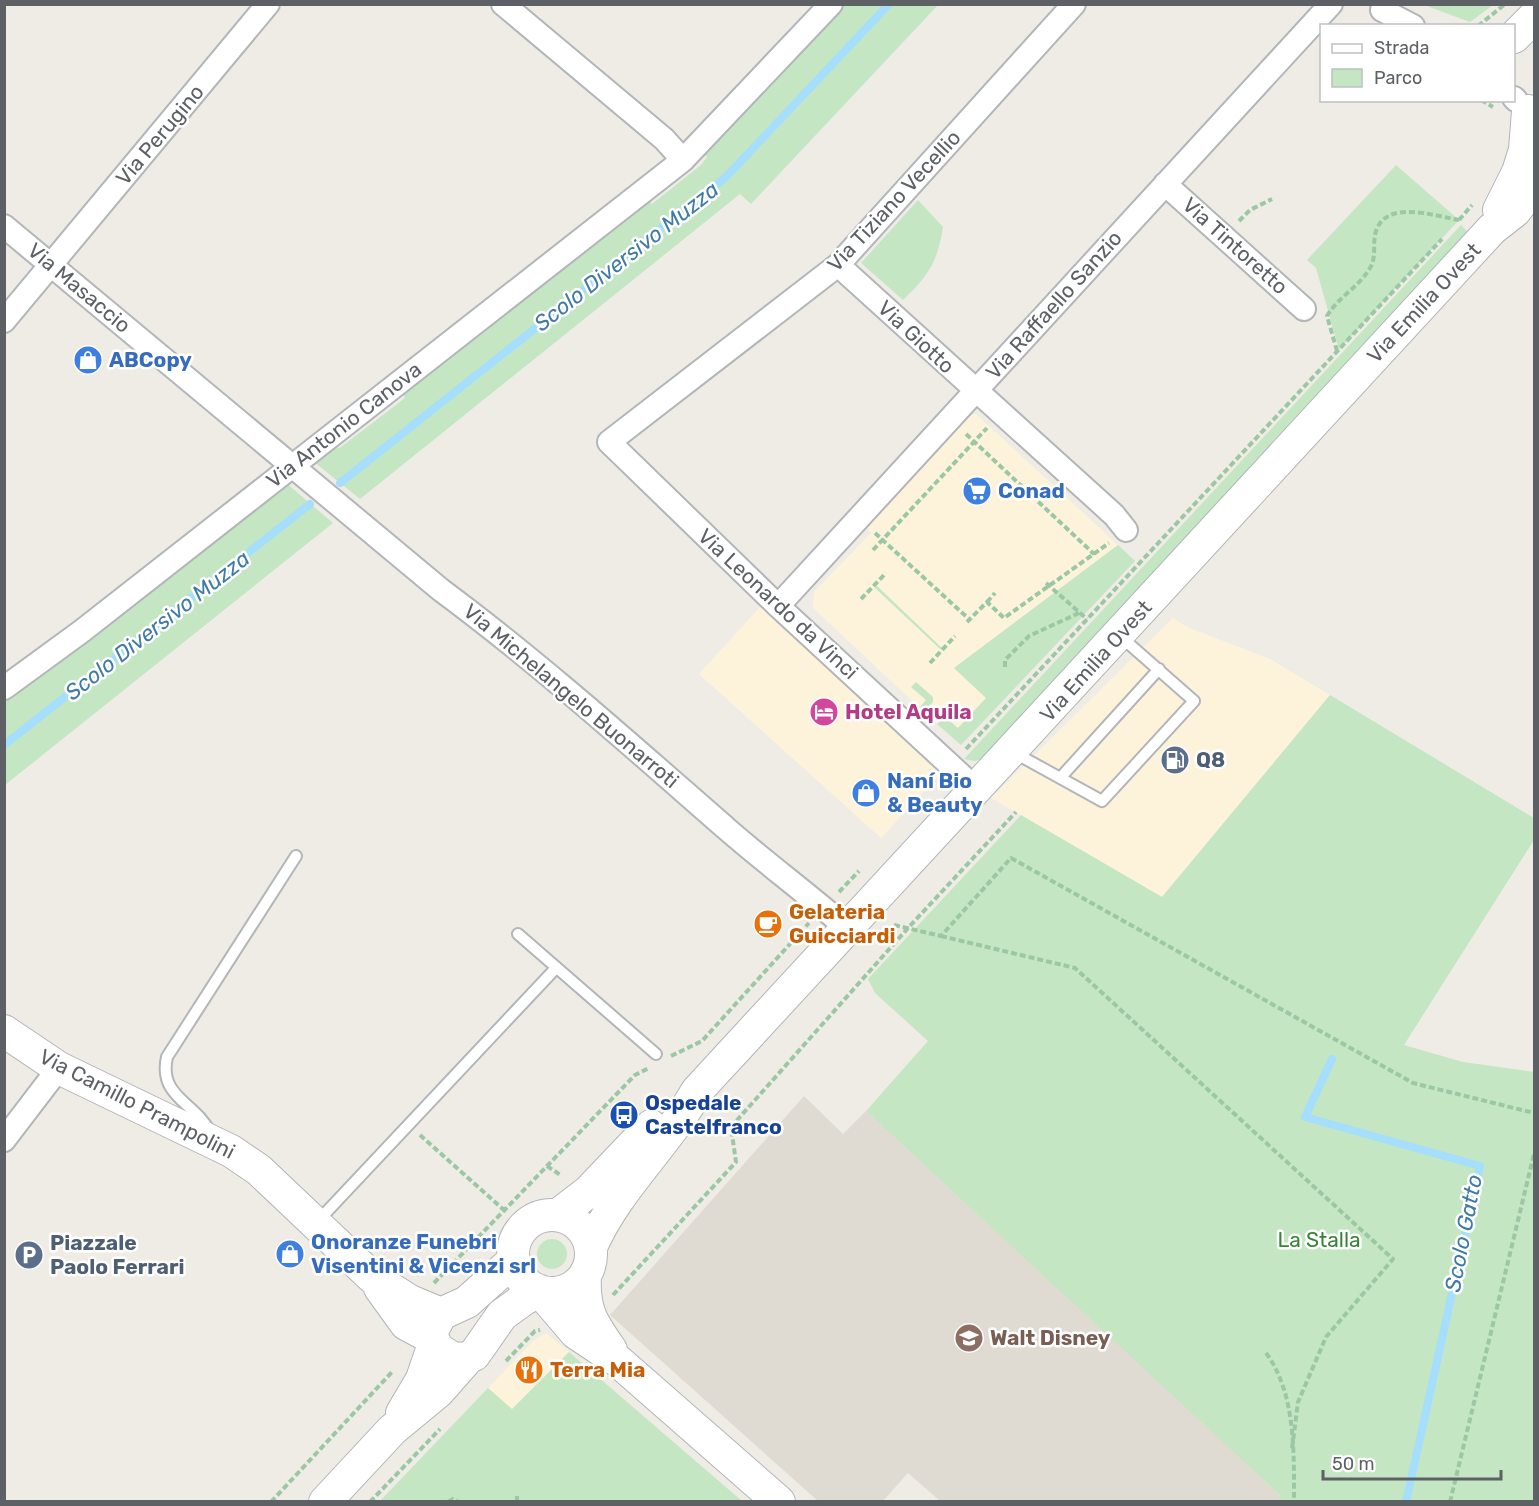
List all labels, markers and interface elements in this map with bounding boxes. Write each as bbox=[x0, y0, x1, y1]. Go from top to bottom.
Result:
legend bbox=[1320, 24, 1515, 102]
text: Strada bbox=[1374, 37, 1430, 59]
text: Parco bbox=[1374, 67, 1422, 89]
street label: Via Perugino bbox=[110, 79, 209, 190]
street label: Via Tiziano Vecellio bbox=[822, 125, 966, 276]
water label: Scolo Diversivo Muzza bbox=[529, 176, 724, 337]
street label: Via Tintoretto bbox=[1178, 192, 1293, 299]
street label: Via Raffaello Sanzio bbox=[980, 225, 1127, 384]
street label: Via Masaccio bbox=[23, 237, 136, 338]
street label: Via Emilia Ovest bbox=[1362, 237, 1486, 368]
street label: Via Giotto bbox=[873, 295, 960, 378]
shop icon: ABCopy bbox=[72, 344, 104, 376]
place label: ABCopy bbox=[109, 347, 192, 372]
street label: Via Antonio Canova bbox=[261, 356, 426, 493]
supermarket icon: Conad bbox=[961, 475, 993, 507]
place label: Conad bbox=[998, 478, 1065, 503]
street label: Via Leonardo da Vinci bbox=[693, 523, 863, 684]
water label: Scolo Diversivo Muzza bbox=[60, 545, 255, 706]
street label: Via Emilia Ovest bbox=[1034, 595, 1157, 727]
street label: Via Michelangelo Buonarroti bbox=[459, 598, 684, 793]
hotel icon: Hotel Aquila bbox=[808, 696, 840, 728]
place label: Hotel Aquila bbox=[845, 699, 972, 724]
fuel station icon: Q8 bbox=[1159, 744, 1191, 776]
place label: Q8 bbox=[1196, 747, 1225, 772]
place label: Naní Bio & Beauty bbox=[887, 768, 983, 817]
shop icon: Naní Bio & Beauty bbox=[850, 777, 882, 809]
place label: Gelateria Guicciardi bbox=[789, 899, 895, 948]
cafe icon: Gelateria Guicciardi bbox=[752, 908, 784, 940]
street label: Via Camillo Prampolini bbox=[35, 1043, 239, 1164]
place label: Ospedale Castelfranco bbox=[645, 1090, 782, 1139]
bus stop icon: Ospedale Castelfranco bbox=[608, 1099, 640, 1131]
water label: Scolo Gatto bbox=[1439, 1172, 1488, 1294]
park label: La Stalla bbox=[1277, 1227, 1361, 1252]
place label: Onoranze Funebri Visentini & Vicenzi srl bbox=[311, 1229, 536, 1278]
place label: Piazzale Paolo Ferrari bbox=[50, 1230, 185, 1279]
shop icon: Onoranze Funebri Visentini & Vicenzi srl bbox=[274, 1238, 306, 1270]
parking icon: Piazzale Paolo Ferrari bbox=[13, 1239, 45, 1271]
school or university icon: Walt Disney bbox=[953, 1322, 985, 1354]
place label: Walt Disney bbox=[990, 1325, 1111, 1350]
restaurant icon: Terra Mia bbox=[513, 1354, 545, 1386]
place label: Terra Mia bbox=[550, 1357, 645, 1382]
scale bar bbox=[1323, 1443, 1502, 1481]
text: 50 m bbox=[1332, 1453, 1375, 1475]

